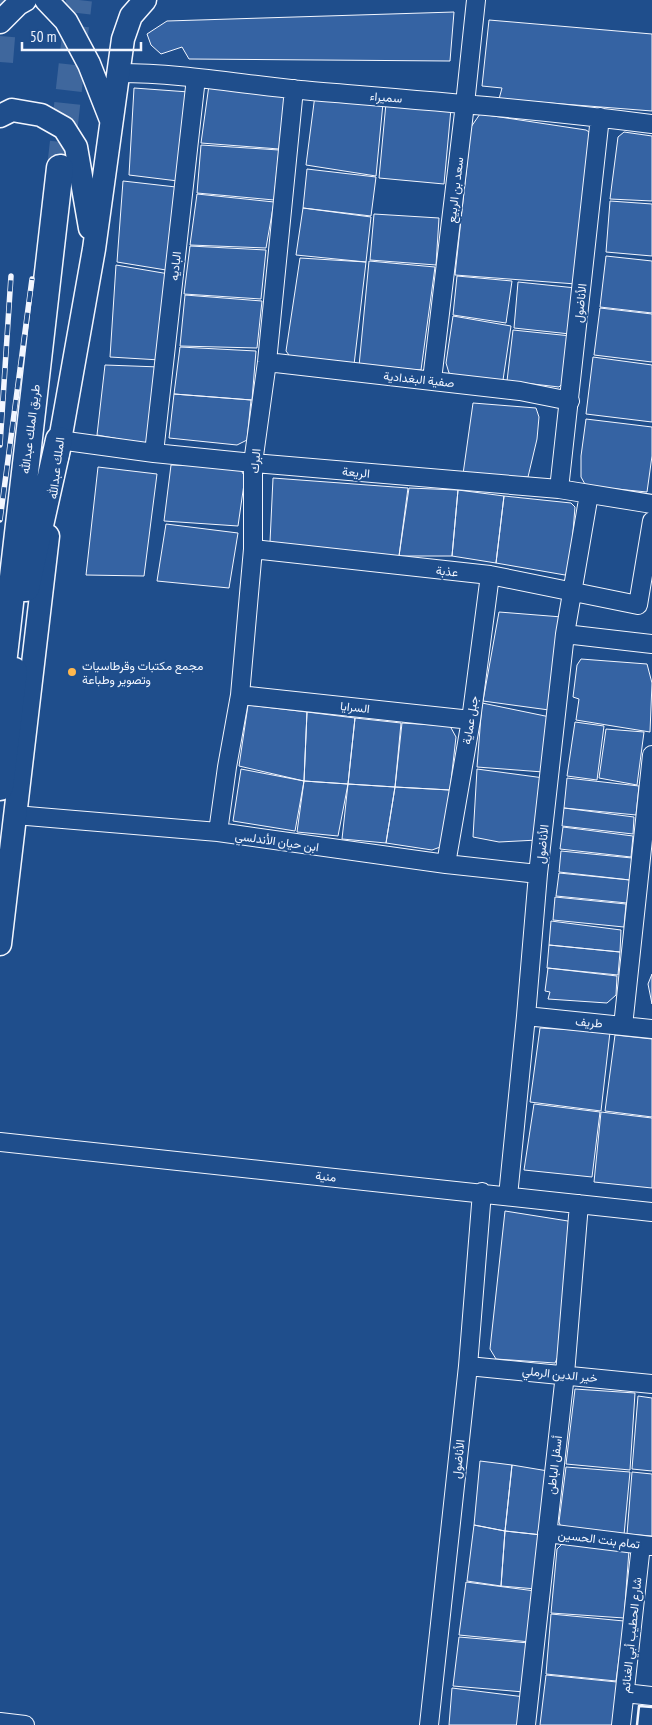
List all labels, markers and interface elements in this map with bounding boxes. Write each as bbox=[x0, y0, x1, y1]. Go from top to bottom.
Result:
scale bar bbox=[22, 20, 141, 52]
text: 50 m bbox=[30, 27, 56, 46]
street label: سميراء bbox=[369, 88, 403, 107]
street label: سعد بن الربيع bbox=[444, 156, 468, 224]
street label: الباديه bbox=[166, 251, 184, 281]
street label: الأناضول bbox=[570, 283, 591, 323]
street label: صفية البغدادية bbox=[383, 368, 455, 390]
street label: طريق الملك عبدالله bbox=[17, 383, 44, 475]
street label: الملك عبدالله bbox=[45, 436, 67, 500]
street label: البرك bbox=[246, 448, 265, 474]
street label: الريعة bbox=[341, 463, 370, 482]
street label: عذبة bbox=[435, 562, 459, 580]
place label: مجمع مكتبات وقرطاسيات وتصوير وطباعة bbox=[82, 658, 203, 688]
marker: مجمع مكتبات وقرطاسيات وتصوير وطباعة bbox=[66, 666, 78, 678]
street label: جبل عماية bbox=[459, 695, 482, 746]
street label: السرايا bbox=[339, 698, 371, 717]
street label: الأناضول bbox=[532, 824, 553, 864]
street label: ابن حيان الأندلسي bbox=[234, 828, 320, 857]
street label: طريف bbox=[575, 1013, 603, 1032]
street label: منية bbox=[315, 1167, 337, 1185]
street label: خير الدين الرملي bbox=[521, 1363, 599, 1388]
street label: أسفل الباطن bbox=[543, 1435, 566, 1495]
street label: الأناضول bbox=[448, 1439, 469, 1479]
street label: تمام بنت الحسين bbox=[557, 1527, 641, 1553]
street label: شارع الحطيب أبي الغنائم bbox=[617, 1576, 648, 1694]

